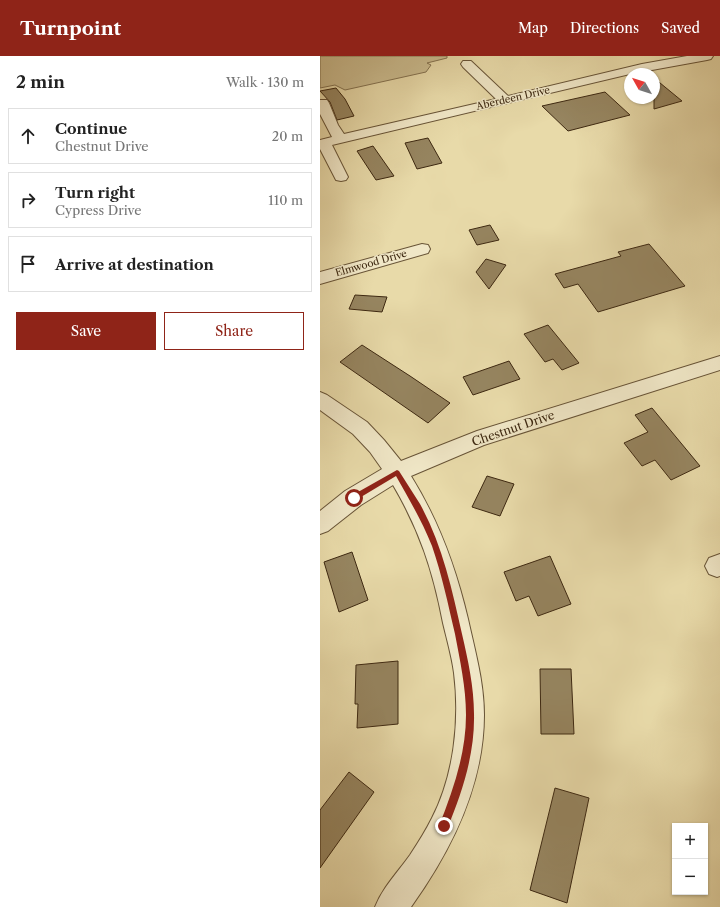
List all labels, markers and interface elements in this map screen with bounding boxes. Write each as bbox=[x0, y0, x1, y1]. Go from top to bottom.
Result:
text: Turnpoint bbox=[20, 17, 121, 40]
text: Map bbox=[518, 19, 548, 37]
text: Directions bbox=[570, 19, 639, 37]
text: Saved bbox=[661, 19, 700, 37]
north arrow bbox=[624, 68, 660, 104]
text: 2 min bbox=[16, 72, 65, 92]
text: Walk · 130 m bbox=[226, 74, 304, 90]
street label: Aberdeen Drive bbox=[474, 83, 552, 113]
text: Continue bbox=[55, 119, 127, 138]
icon: ahead bbox=[17, 125, 39, 147]
text: 20 m bbox=[272, 128, 303, 144]
text: Chestnut Drive bbox=[55, 138, 149, 154]
text: Turn right bbox=[55, 183, 135, 202]
icon: right bbox=[17, 189, 39, 211]
text: 110 m bbox=[268, 192, 303, 208]
text: Cypress Drive bbox=[55, 202, 141, 218]
street label: Elmwood Drive bbox=[334, 246, 409, 279]
icon: arrive bbox=[17, 253, 39, 275]
text: Arrive at destination bbox=[55, 255, 214, 274]
button: Save bbox=[16, 312, 156, 350]
button: Share bbox=[164, 312, 304, 350]
street label: Chestnut Drive bbox=[470, 407, 557, 449]
route start bbox=[345, 489, 363, 507]
route end bbox=[435, 817, 453, 835]
map controls bbox=[672, 823, 708, 895]
button: + bbox=[672, 823, 708, 859]
button: − bbox=[672, 859, 708, 895]

